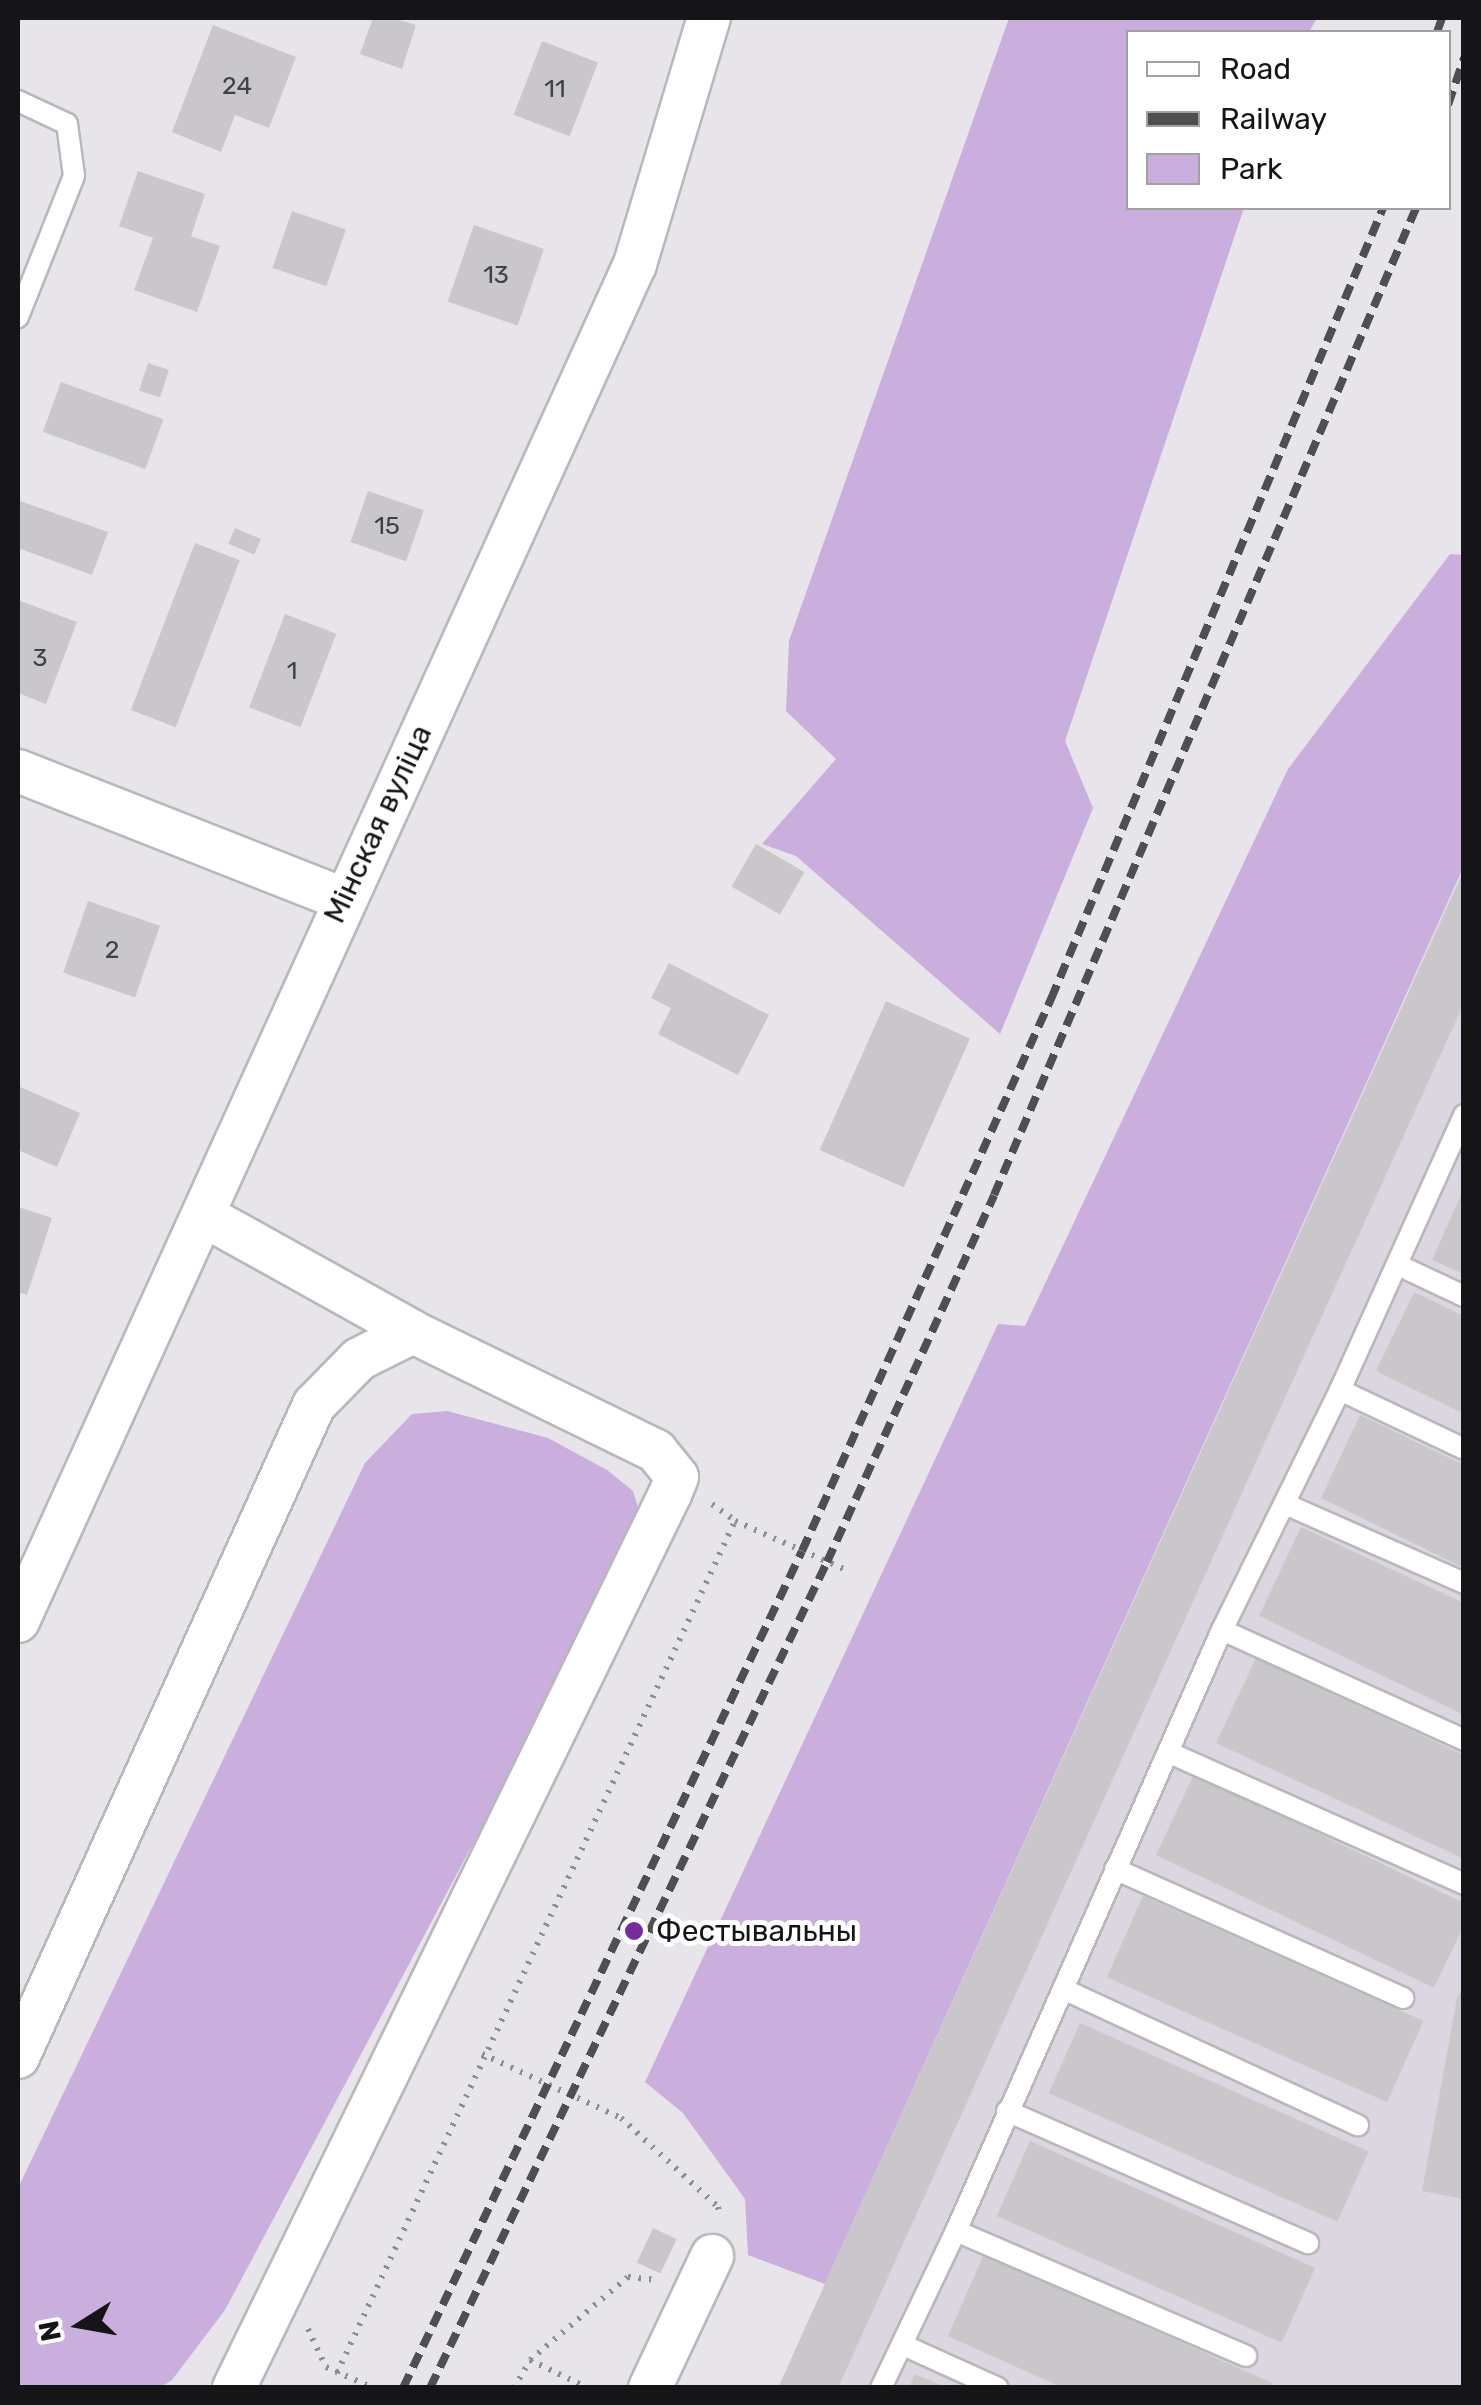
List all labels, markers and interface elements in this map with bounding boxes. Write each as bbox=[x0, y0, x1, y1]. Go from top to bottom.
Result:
legend bbox=[1126, 30, 1451, 210]
text: Road bbox=[1220, 51, 1291, 87]
house number: 24 bbox=[222, 71, 252, 101]
house number: 11 bbox=[544, 74, 566, 104]
text: Railway bbox=[1220, 101, 1327, 137]
text: Park bbox=[1220, 151, 1282, 187]
house number: 13 bbox=[483, 260, 509, 290]
house number: 15 bbox=[374, 511, 400, 541]
house number: 3 bbox=[32, 643, 48, 673]
house number: 1 bbox=[287, 656, 297, 686]
street label: Мінская вуліца bbox=[316, 719, 440, 929]
house number: 2 bbox=[105, 935, 119, 965]
place label: Фестывальны bbox=[656, 1913, 857, 1949]
marker: Фестывальны bbox=[621, 1918, 647, 1944]
north arrow bbox=[30, 2275, 130, 2375]
text: N bbox=[32, 2318, 68, 2344]

